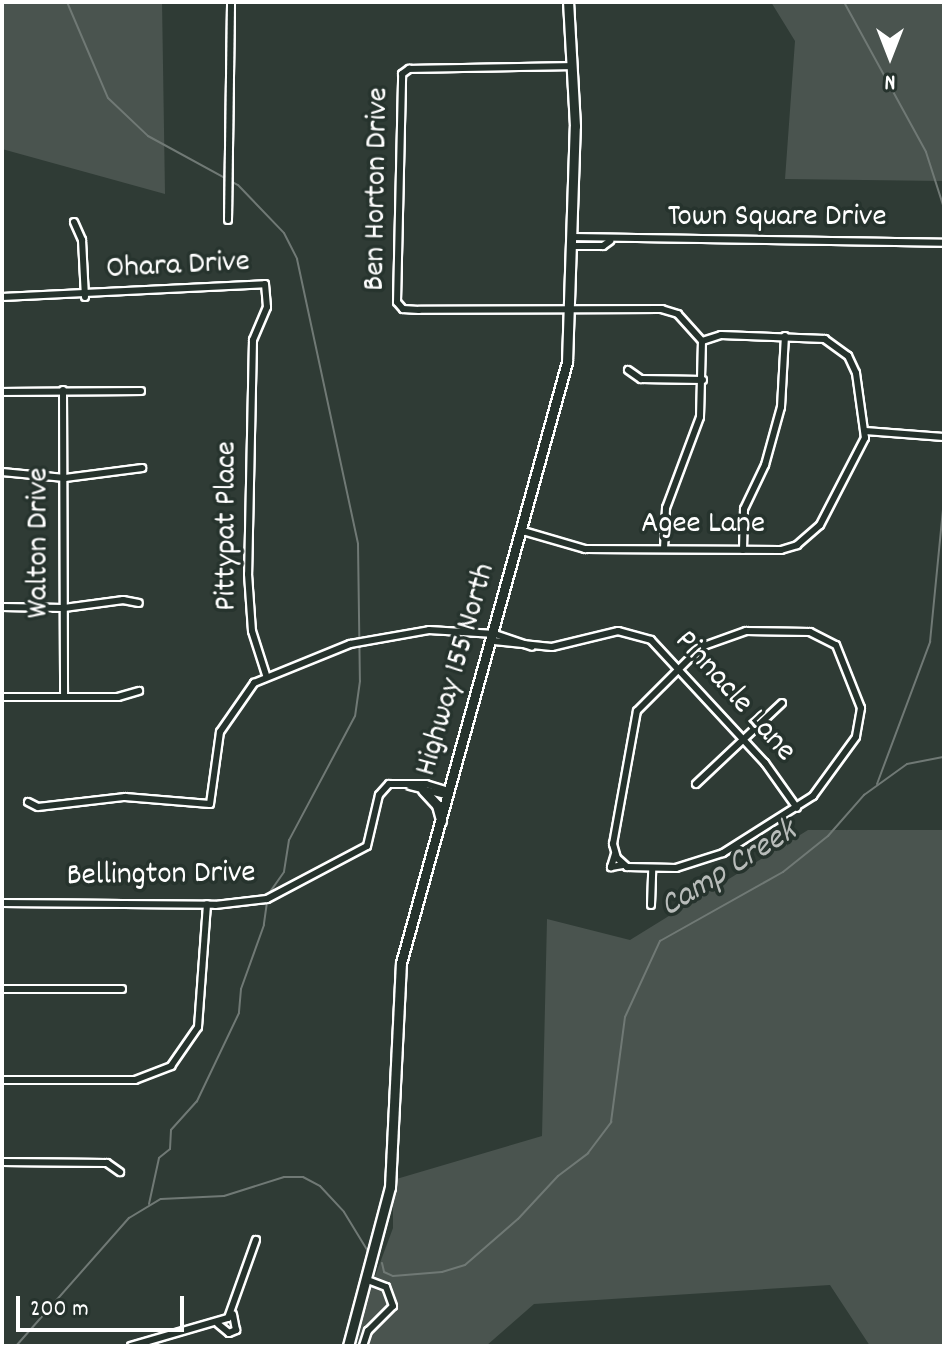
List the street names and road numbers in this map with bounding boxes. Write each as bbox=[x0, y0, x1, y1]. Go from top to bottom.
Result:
street label: Ben Horton Drive bbox=[357, 87, 399, 291]
street label: Town Square Drive bbox=[668, 199, 886, 237]
street label: Ohara Drive bbox=[105, 244, 251, 290]
street label: Pittypat Place bbox=[209, 441, 247, 611]
street label: Walton Drive bbox=[21, 468, 59, 618]
street label: Agee Lane bbox=[641, 506, 765, 544]
street label: Highway 155 North bbox=[408, 559, 506, 781]
street label: Pinnacle Lane bbox=[665, 623, 803, 771]
street label: Bellington Drive bbox=[66, 855, 256, 897]

